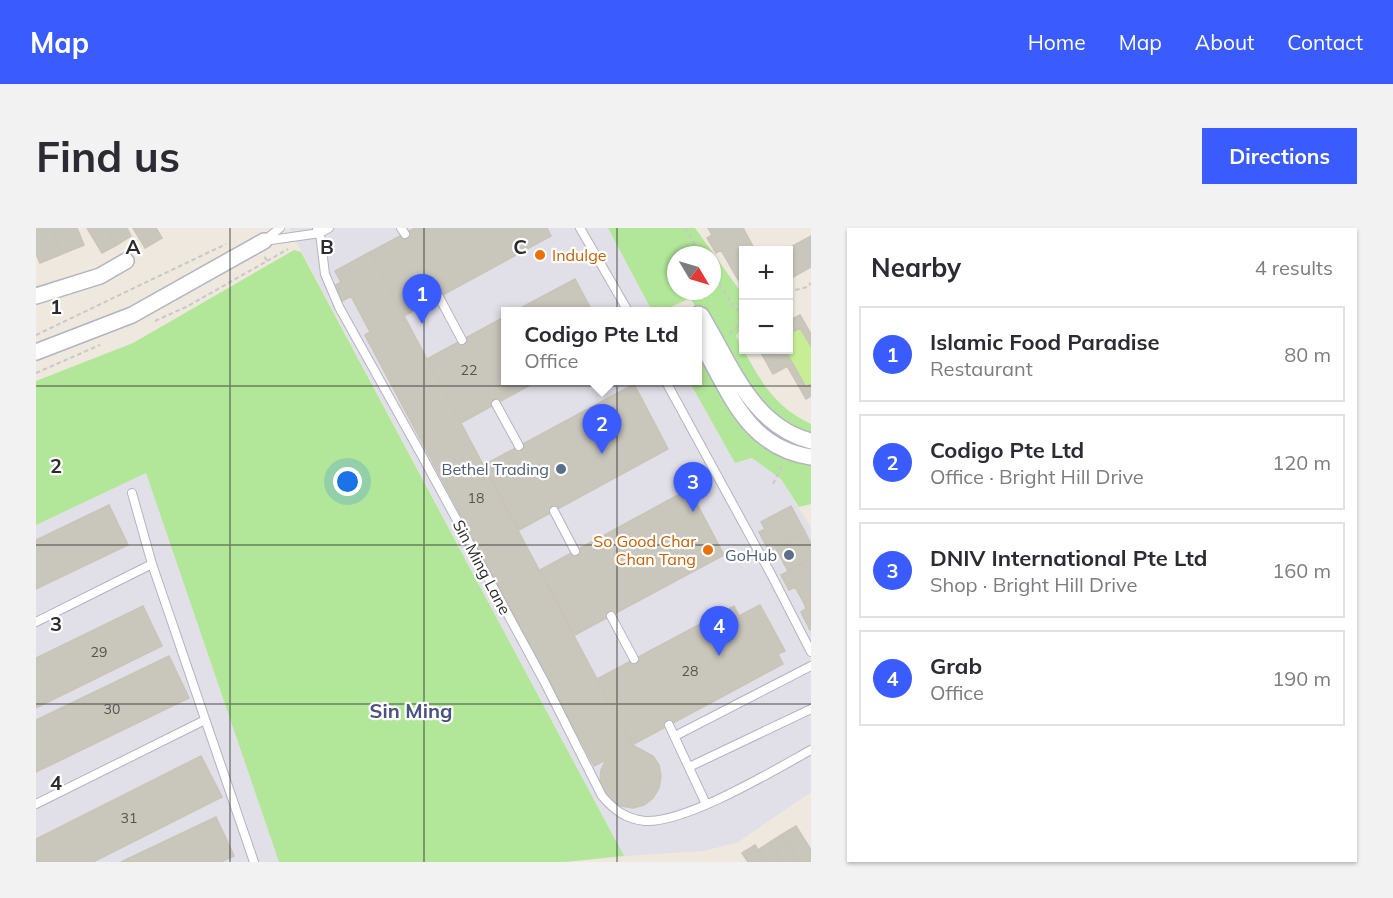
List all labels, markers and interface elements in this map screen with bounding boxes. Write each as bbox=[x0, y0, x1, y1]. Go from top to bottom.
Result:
text: Map bbox=[30, 25, 89, 60]
text: Home bbox=[1028, 29, 1086, 55]
text: Map bbox=[1119, 29, 1162, 55]
text: About bbox=[1195, 29, 1254, 55]
text: Contact bbox=[1287, 29, 1363, 55]
button: Directions bbox=[1202, 128, 1357, 184]
text: Find us bbox=[36, 130, 180, 183]
text: A bbox=[126, 234, 141, 259]
text: B bbox=[320, 234, 334, 259]
text: C bbox=[513, 234, 527, 259]
place label: Indulge bbox=[552, 245, 607, 265]
north arrow bbox=[667, 246, 721, 300]
map controls bbox=[739, 246, 793, 354]
button: + bbox=[739, 246, 793, 300]
marker: Indulge bbox=[533, 248, 547, 262]
text: Nearby bbox=[871, 251, 961, 284]
text: 4 results bbox=[1255, 255, 1333, 280]
pin: 1 bbox=[402, 274, 442, 324]
text: 1 bbox=[50, 294, 62, 319]
button: − bbox=[739, 300, 793, 354]
popup bbox=[501, 307, 702, 385]
text: Codigo Pte Ltd bbox=[524, 320, 679, 348]
text: Islamic Food Paradise bbox=[930, 328, 1160, 356]
text: 1 bbox=[887, 342, 899, 367]
text: 80 m bbox=[1284, 342, 1331, 367]
text: Office bbox=[524, 348, 578, 373]
text: Restaurant bbox=[930, 356, 1033, 381]
house number: 22 bbox=[461, 361, 477, 379]
pin: 2 bbox=[582, 404, 622, 454]
text: Codigo Pte Ltd bbox=[930, 436, 1084, 464]
text: 2 bbox=[887, 450, 899, 475]
text: 120 m bbox=[1272, 450, 1331, 475]
text: 2 bbox=[50, 453, 62, 478]
place label: Bethel Trading bbox=[442, 459, 549, 479]
marker: Bethel Trading bbox=[554, 462, 568, 476]
pin: 3 bbox=[674, 462, 712, 512]
text: Office · Bright Hill Drive bbox=[930, 464, 1144, 489]
your location bbox=[333, 467, 362, 496]
house number: 18 bbox=[468, 489, 484, 507]
street label: Sin Ming Lane bbox=[449, 516, 515, 618]
place label: So Good Char Chan Tang bbox=[593, 531, 696, 569]
marker: So Good Char Chan Tang bbox=[701, 543, 715, 557]
text: DNIV International Pte Ltd bbox=[930, 544, 1207, 572]
place label: GoHub bbox=[725, 545, 777, 565]
marker: GoHub bbox=[782, 548, 796, 562]
text: 3 bbox=[887, 558, 899, 583]
text: 160 m bbox=[1272, 558, 1331, 583]
text: Shop · Bright Hill Drive bbox=[930, 572, 1137, 597]
pin: 4 bbox=[700, 606, 738, 656]
text: 3 bbox=[50, 611, 62, 636]
house number: 29 bbox=[91, 643, 107, 661]
text: Grab bbox=[930, 652, 982, 680]
house number: 28 bbox=[682, 662, 698, 680]
text: 4 bbox=[887, 666, 899, 691]
text: 190 m bbox=[1272, 666, 1331, 691]
text: Office bbox=[930, 680, 984, 705]
district label: Sin Ming bbox=[370, 698, 452, 723]
house number: 30 bbox=[104, 700, 120, 718]
text: 4 bbox=[50, 770, 62, 795]
house number: 31 bbox=[121, 809, 137, 827]

